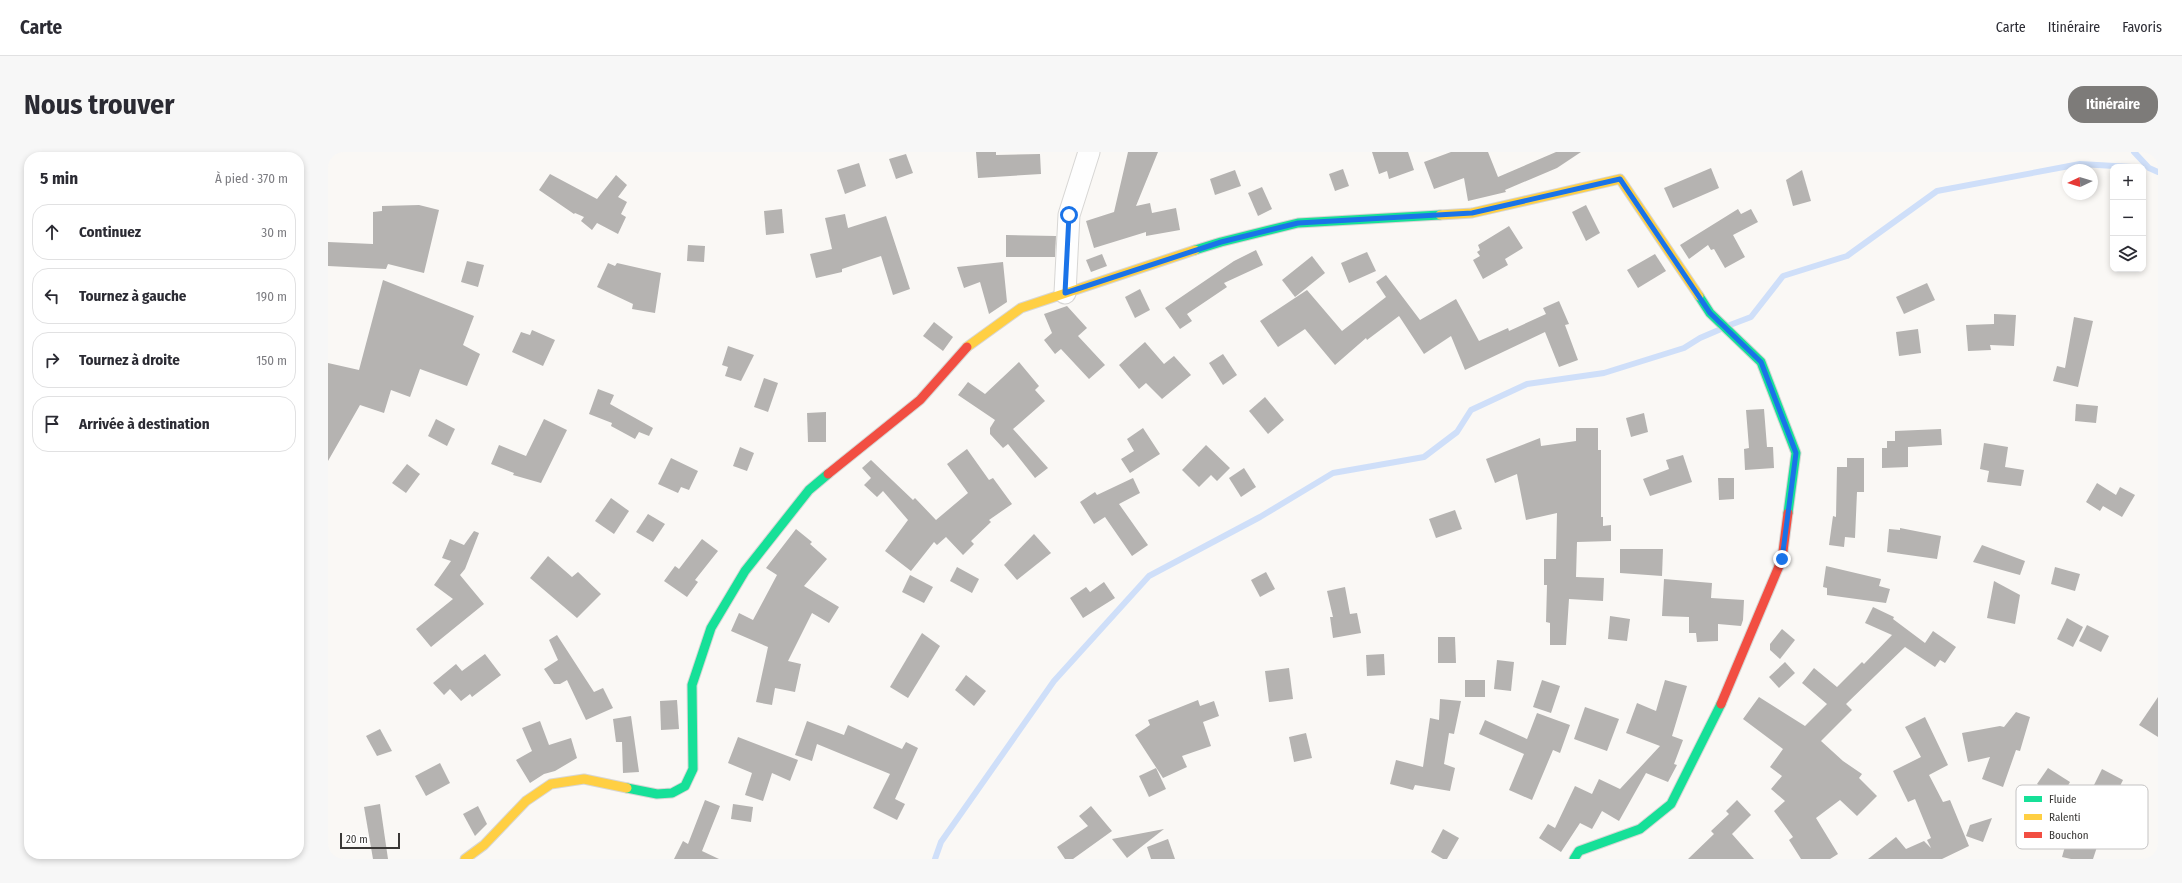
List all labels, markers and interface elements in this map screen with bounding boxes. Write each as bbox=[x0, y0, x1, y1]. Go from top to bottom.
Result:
text: Carte bbox=[20, 16, 62, 39]
text: Carte bbox=[1996, 19, 2026, 36]
text: Itinéraire bbox=[2048, 19, 2100, 36]
text: Favoris bbox=[2122, 19, 2162, 36]
button: Itinéraire bbox=[2068, 86, 2158, 123]
text: Nous trouver bbox=[24, 88, 175, 121]
north arrow bbox=[2062, 164, 2098, 200]
map controls bbox=[2110, 164, 2146, 272]
button: + bbox=[2110, 164, 2146, 200]
text: 5 min bbox=[40, 168, 78, 189]
text: À pied · 370 m bbox=[215, 171, 288, 186]
button: − bbox=[2110, 200, 2146, 236]
route start bbox=[1060, 206, 1078, 224]
icon: ahead bbox=[41, 221, 63, 243]
text: Continuez bbox=[79, 223, 141, 241]
text: 30 m bbox=[261, 225, 287, 240]
button: layers bbox=[2110, 236, 2146, 272]
icon: left bbox=[41, 285, 63, 307]
text: Tournez à gauche bbox=[79, 287, 186, 305]
text: 190 m bbox=[256, 289, 287, 304]
icon: right bbox=[41, 349, 63, 371]
text: Tournez à droite bbox=[79, 351, 180, 369]
text: 150 m bbox=[256, 353, 287, 368]
icon: arrive bbox=[41, 413, 63, 435]
text: Arrivée à destination bbox=[79, 415, 210, 433]
route end bbox=[1773, 550, 1791, 568]
legend bbox=[2016, 785, 2148, 849]
text: Fluide bbox=[2049, 793, 2076, 806]
text: Ralenti bbox=[2049, 811, 2081, 824]
text: Bouchon bbox=[2049, 829, 2089, 842]
scale bar bbox=[340, 831, 400, 850]
text: 20 m bbox=[346, 833, 368, 846]

